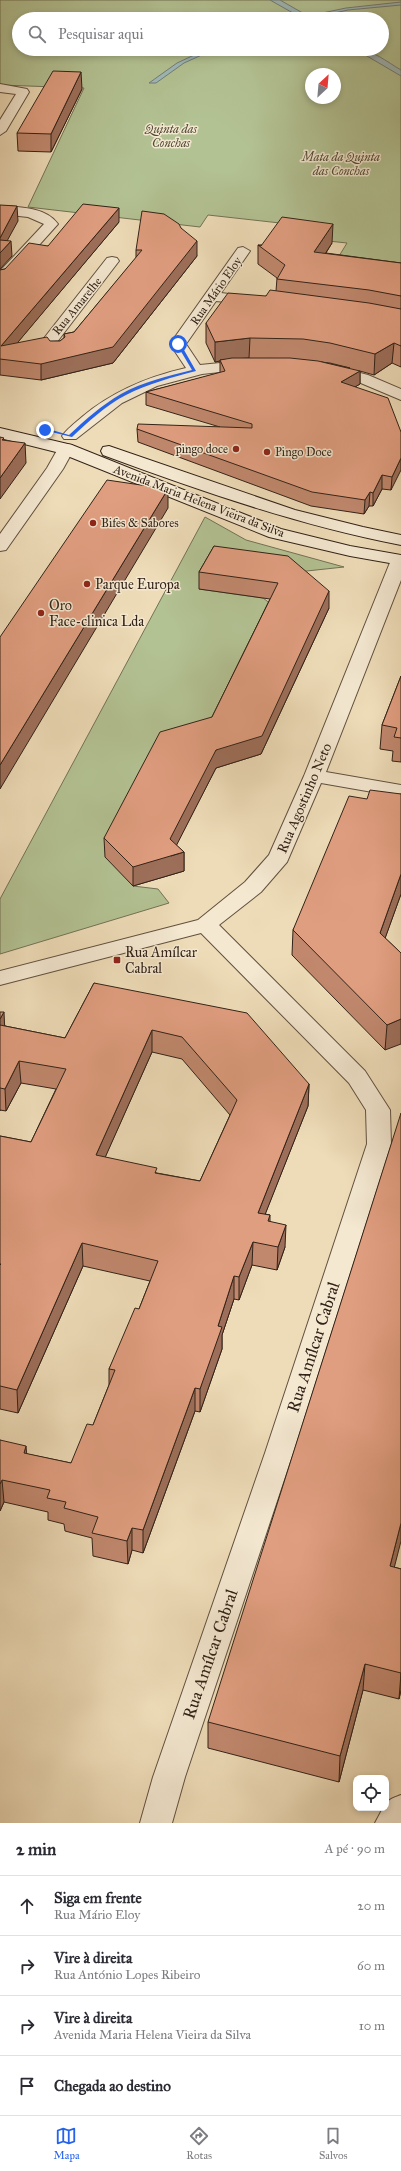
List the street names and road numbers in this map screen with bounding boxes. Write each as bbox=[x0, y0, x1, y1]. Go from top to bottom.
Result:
street label: Rua Mário Eloy bbox=[187, 254, 245, 328]
street label: Rua Amarelhe bbox=[50, 274, 104, 338]
street label: Avenida Maria Helena Vieira da Silva bbox=[111, 462, 287, 540]
street label: Rua Agostinho Neto bbox=[274, 740, 335, 856]
street label: Rua Amílcar Cabral bbox=[282, 1279, 345, 1415]
street label: Rua Amílcar Cabral bbox=[178, 1586, 243, 1722]

